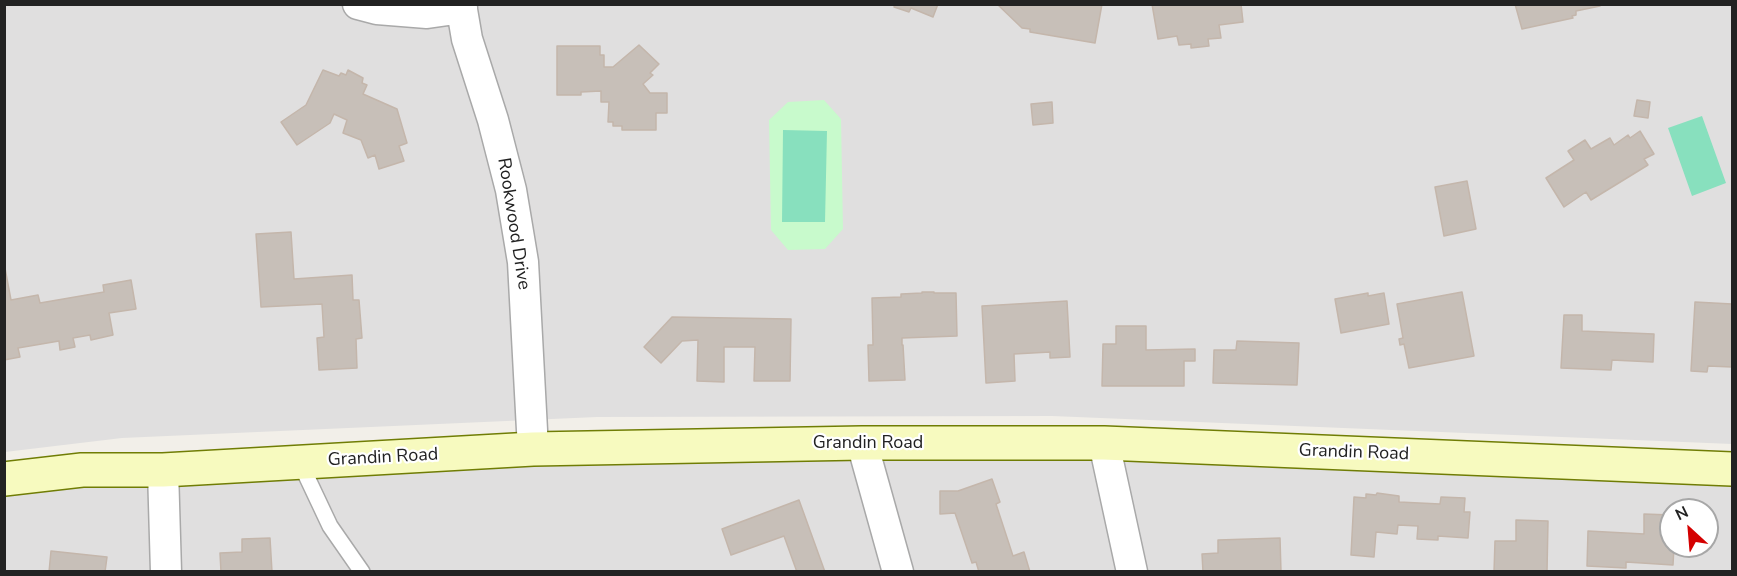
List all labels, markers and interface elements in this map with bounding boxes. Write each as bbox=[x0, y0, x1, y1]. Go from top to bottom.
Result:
street label: Rookwood Drive bbox=[492, 156, 534, 292]
street label: Grandin Road bbox=[813, 433, 923, 455]
street label: Grandin Road bbox=[1298, 440, 1410, 466]
street label: Grandin Road bbox=[327, 444, 439, 472]
north arrow bbox=[1659, 498, 1719, 558]
text: N bbox=[1672, 501, 1692, 526]

